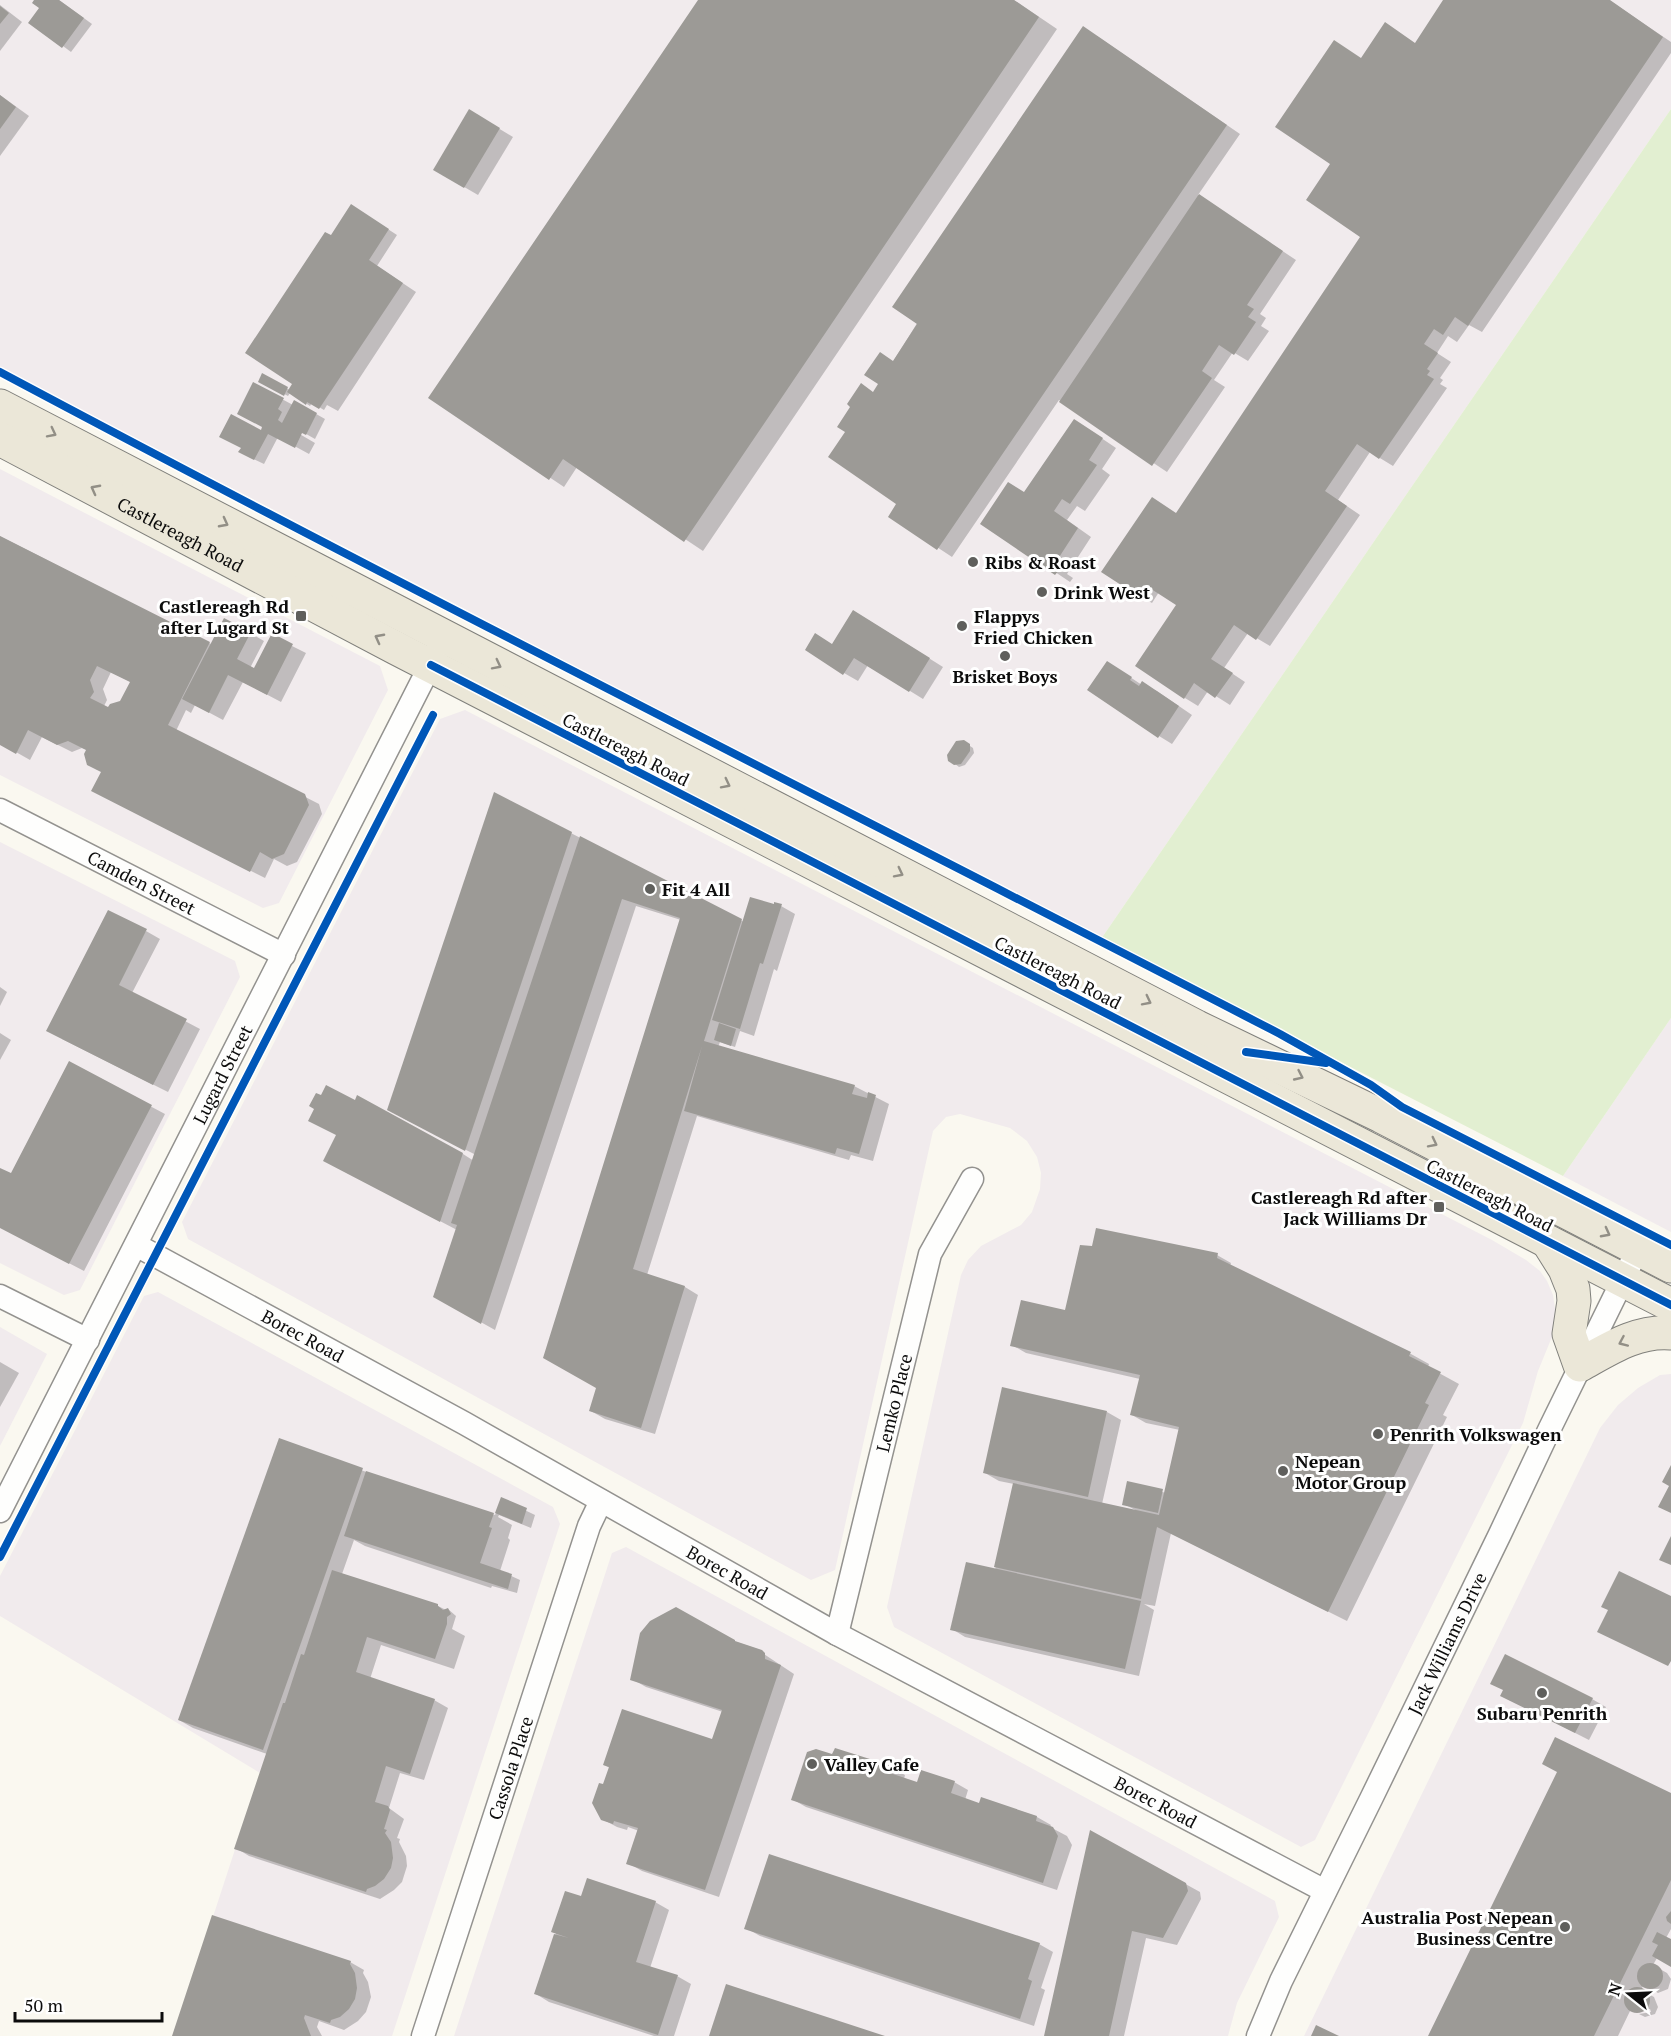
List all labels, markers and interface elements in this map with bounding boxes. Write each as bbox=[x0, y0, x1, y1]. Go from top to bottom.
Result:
one-way arrow bbox=[46, 426, 56, 437]
one-way arrow bbox=[90, 485, 101, 496]
street label: Castlereagh Road bbox=[113, 491, 248, 577]
one-way arrow bbox=[218, 516, 228, 527]
place label: Ribs & Roast bbox=[985, 550, 1096, 574]
marker: Ribs & Roast bbox=[966, 555, 980, 569]
place label: Drink West bbox=[1054, 580, 1150, 604]
marker: Drink West bbox=[1035, 585, 1049, 599]
place label: Castlereagh Rd after Lugard St bbox=[159, 594, 289, 639]
place label: Flappys Fried Chicken bbox=[974, 604, 1093, 649]
marker: Castlereagh Rd after Lugard St bbox=[294, 609, 308, 623]
marker: Flappys Fried Chicken bbox=[955, 619, 969, 633]
one-way arrow bbox=[374, 634, 385, 646]
marker: Brisket Boys bbox=[998, 649, 1012, 663]
one-way arrow bbox=[490, 658, 501, 669]
place label: Brisket Boys bbox=[952, 664, 1058, 688]
street label: Castlereagh Road bbox=[559, 707, 693, 791]
one-way arrow bbox=[719, 776, 730, 788]
street label: Camden Street bbox=[83, 845, 200, 920]
one-way arrow bbox=[893, 866, 903, 877]
place label: Fit 4 All bbox=[662, 877, 730, 901]
marker: Fit 4 All bbox=[643, 882, 657, 896]
street label: Castlereagh Road bbox=[991, 930, 1125, 1014]
one-way arrow bbox=[1141, 994, 1151, 1005]
street label: Lugard Street bbox=[187, 1020, 258, 1128]
one-way arrow bbox=[1293, 1069, 1304, 1081]
one-way arrow bbox=[1427, 1136, 1437, 1147]
street label: Castlereagh Road bbox=[1423, 1153, 1557, 1237]
place label: Castlereagh Rd after Jack Williams Dr bbox=[1251, 1185, 1427, 1230]
marker: Castlereagh Rd after Jack Williams Dr bbox=[1432, 1200, 1446, 1214]
one-way arrow bbox=[1600, 1226, 1611, 1237]
street label: Borec Road bbox=[258, 1304, 348, 1368]
one-way arrow bbox=[1619, 1335, 1630, 1347]
street label: Lemko Place bbox=[870, 1351, 917, 1454]
place label: Penrith Volkswagen bbox=[1390, 1422, 1562, 1446]
marker: Penrith Volkswagen bbox=[1371, 1427, 1385, 1441]
place label: Nepean Motor Group bbox=[1295, 1449, 1406, 1494]
marker: Nepean Motor Group bbox=[1276, 1464, 1290, 1478]
street label: Borec Road bbox=[682, 1539, 773, 1605]
street label: Jack Williams Drive bbox=[1402, 1568, 1492, 1718]
marker: Subaru Penrith bbox=[1535, 1686, 1549, 1700]
place label: Subaru Penrith bbox=[1477, 1701, 1608, 1725]
street label: Cassola Place bbox=[482, 1713, 538, 1823]
place label: Valley Cafe bbox=[824, 1752, 920, 1776]
marker: Valley Cafe bbox=[805, 1757, 819, 1771]
street label: Borec Road bbox=[1110, 1770, 1201, 1833]
place label: Australia Post Nepean Business Centre bbox=[1361, 1905, 1553, 1950]
marker: Australia Post Nepean Business Centre bbox=[1558, 1920, 1572, 1934]
north arrow bbox=[1599, 1964, 1659, 2024]
text: N bbox=[1602, 1980, 1627, 1999]
scale bar bbox=[15, 1985, 162, 2023]
text: 50 m bbox=[24, 1993, 64, 2017]

